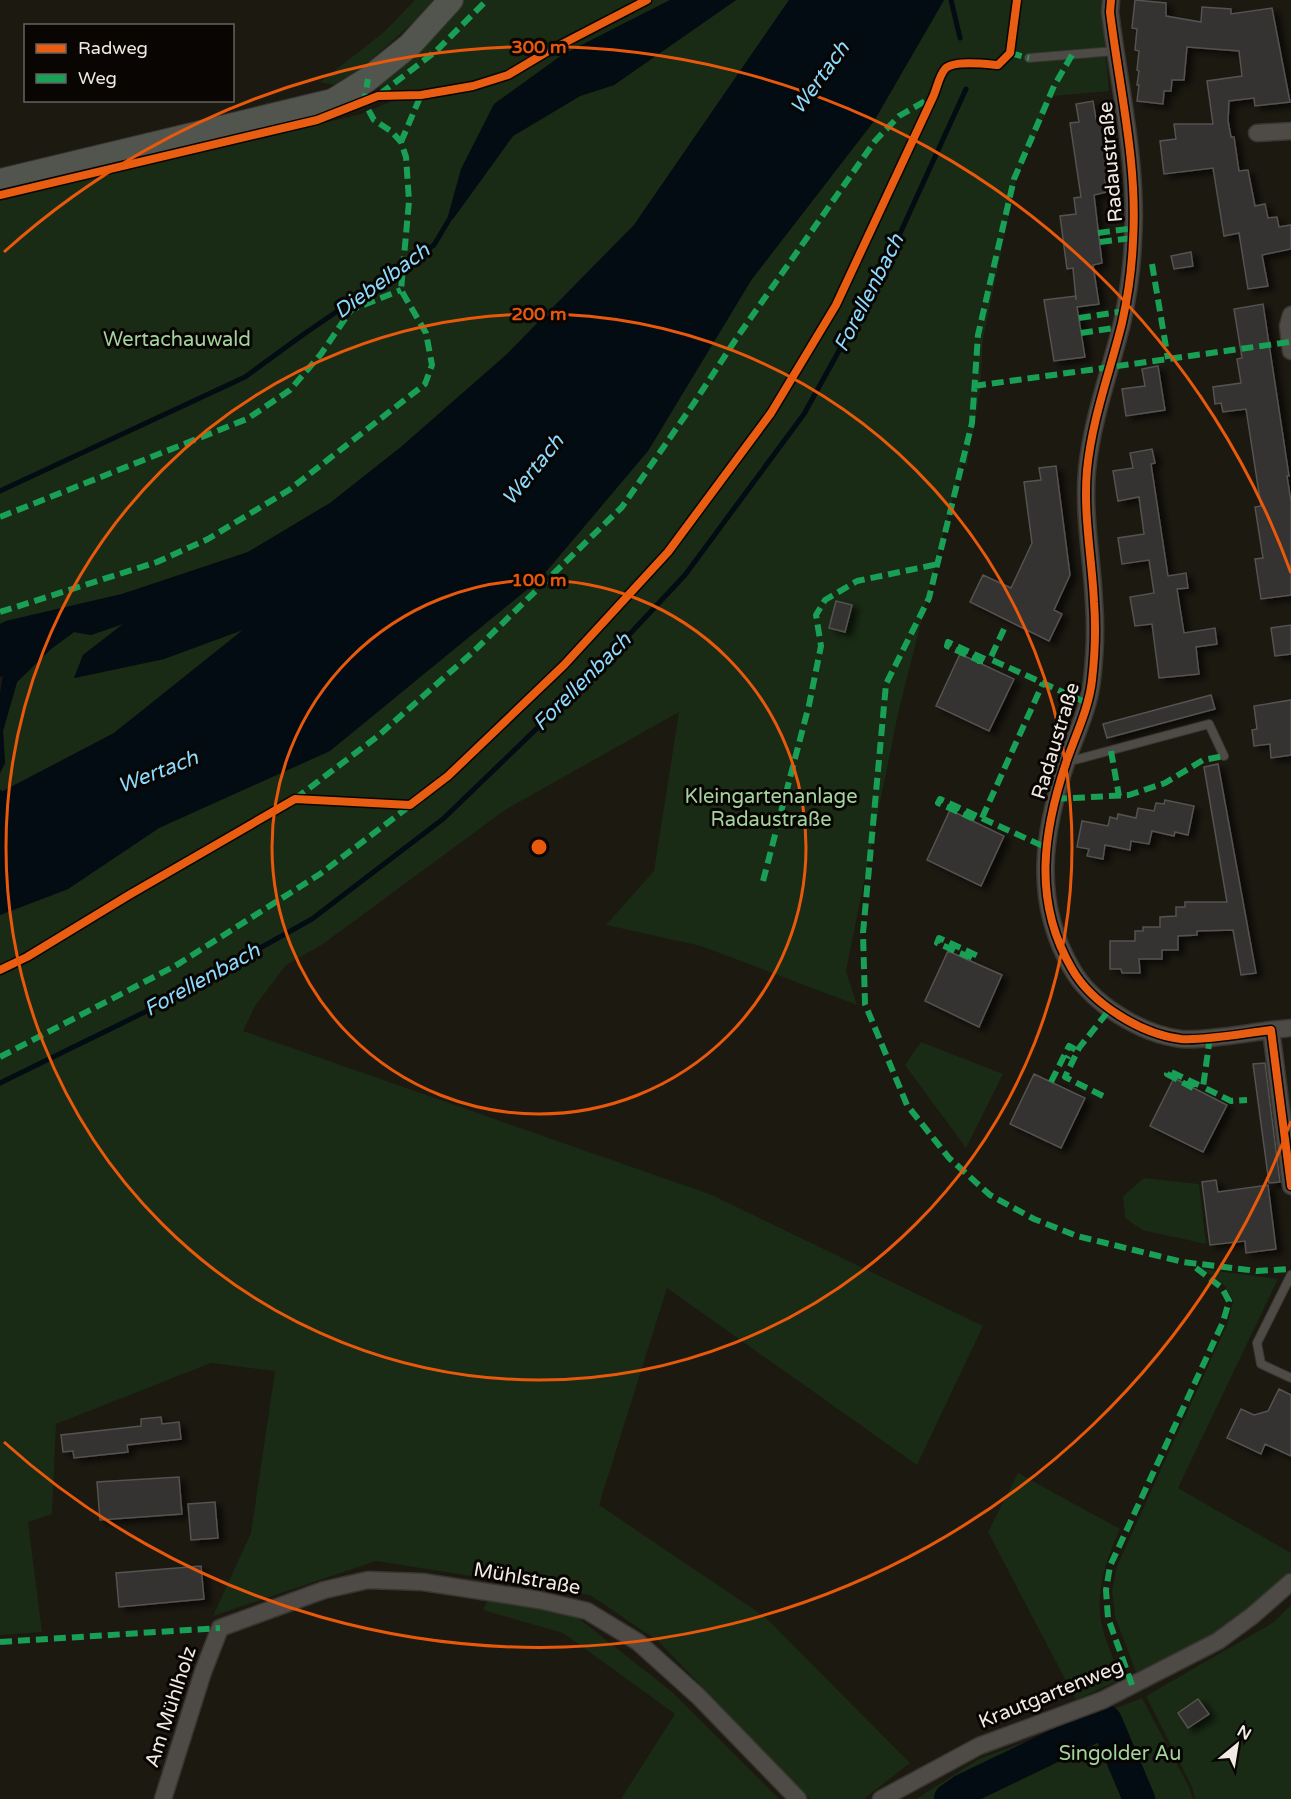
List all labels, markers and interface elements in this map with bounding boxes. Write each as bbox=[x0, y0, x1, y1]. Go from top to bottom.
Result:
legend bbox=[24, 24, 234, 102]
text: 300 m bbox=[511, 36, 567, 58]
water label: Wertach bbox=[785, 36, 856, 119]
text: Radweg bbox=[78, 37, 148, 59]
text: Weg bbox=[78, 67, 117, 89]
street label: Radaustraße bbox=[1094, 101, 1128, 223]
water label: Forellenbach bbox=[829, 229, 910, 356]
water label: Diebelbach bbox=[329, 237, 436, 324]
text: 200 m bbox=[511, 303, 567, 325]
park label: Wertachauwald bbox=[103, 328, 251, 352]
water label: Wertach bbox=[497, 429, 570, 511]
text: 100 m bbox=[511, 569, 567, 591]
water label: Forellenbach bbox=[528, 627, 637, 736]
street label: Radaustraße bbox=[1027, 680, 1085, 802]
water label: Wertach bbox=[114, 745, 203, 799]
park label: Kleingartenanlage Radaustraße bbox=[685, 785, 857, 832]
centre of rings bbox=[529, 837, 549, 857]
water label: Forellenbach bbox=[140, 937, 265, 1022]
street label: Mühlstraße bbox=[472, 1558, 582, 1600]
street label: Am Mühlholz bbox=[140, 1643, 202, 1771]
street label: Krautgartenweg bbox=[975, 1654, 1127, 1734]
north arrow bbox=[1207, 1715, 1267, 1775]
text: N bbox=[1233, 1721, 1255, 1745]
park label: Singolder Au bbox=[1059, 1742, 1181, 1766]

